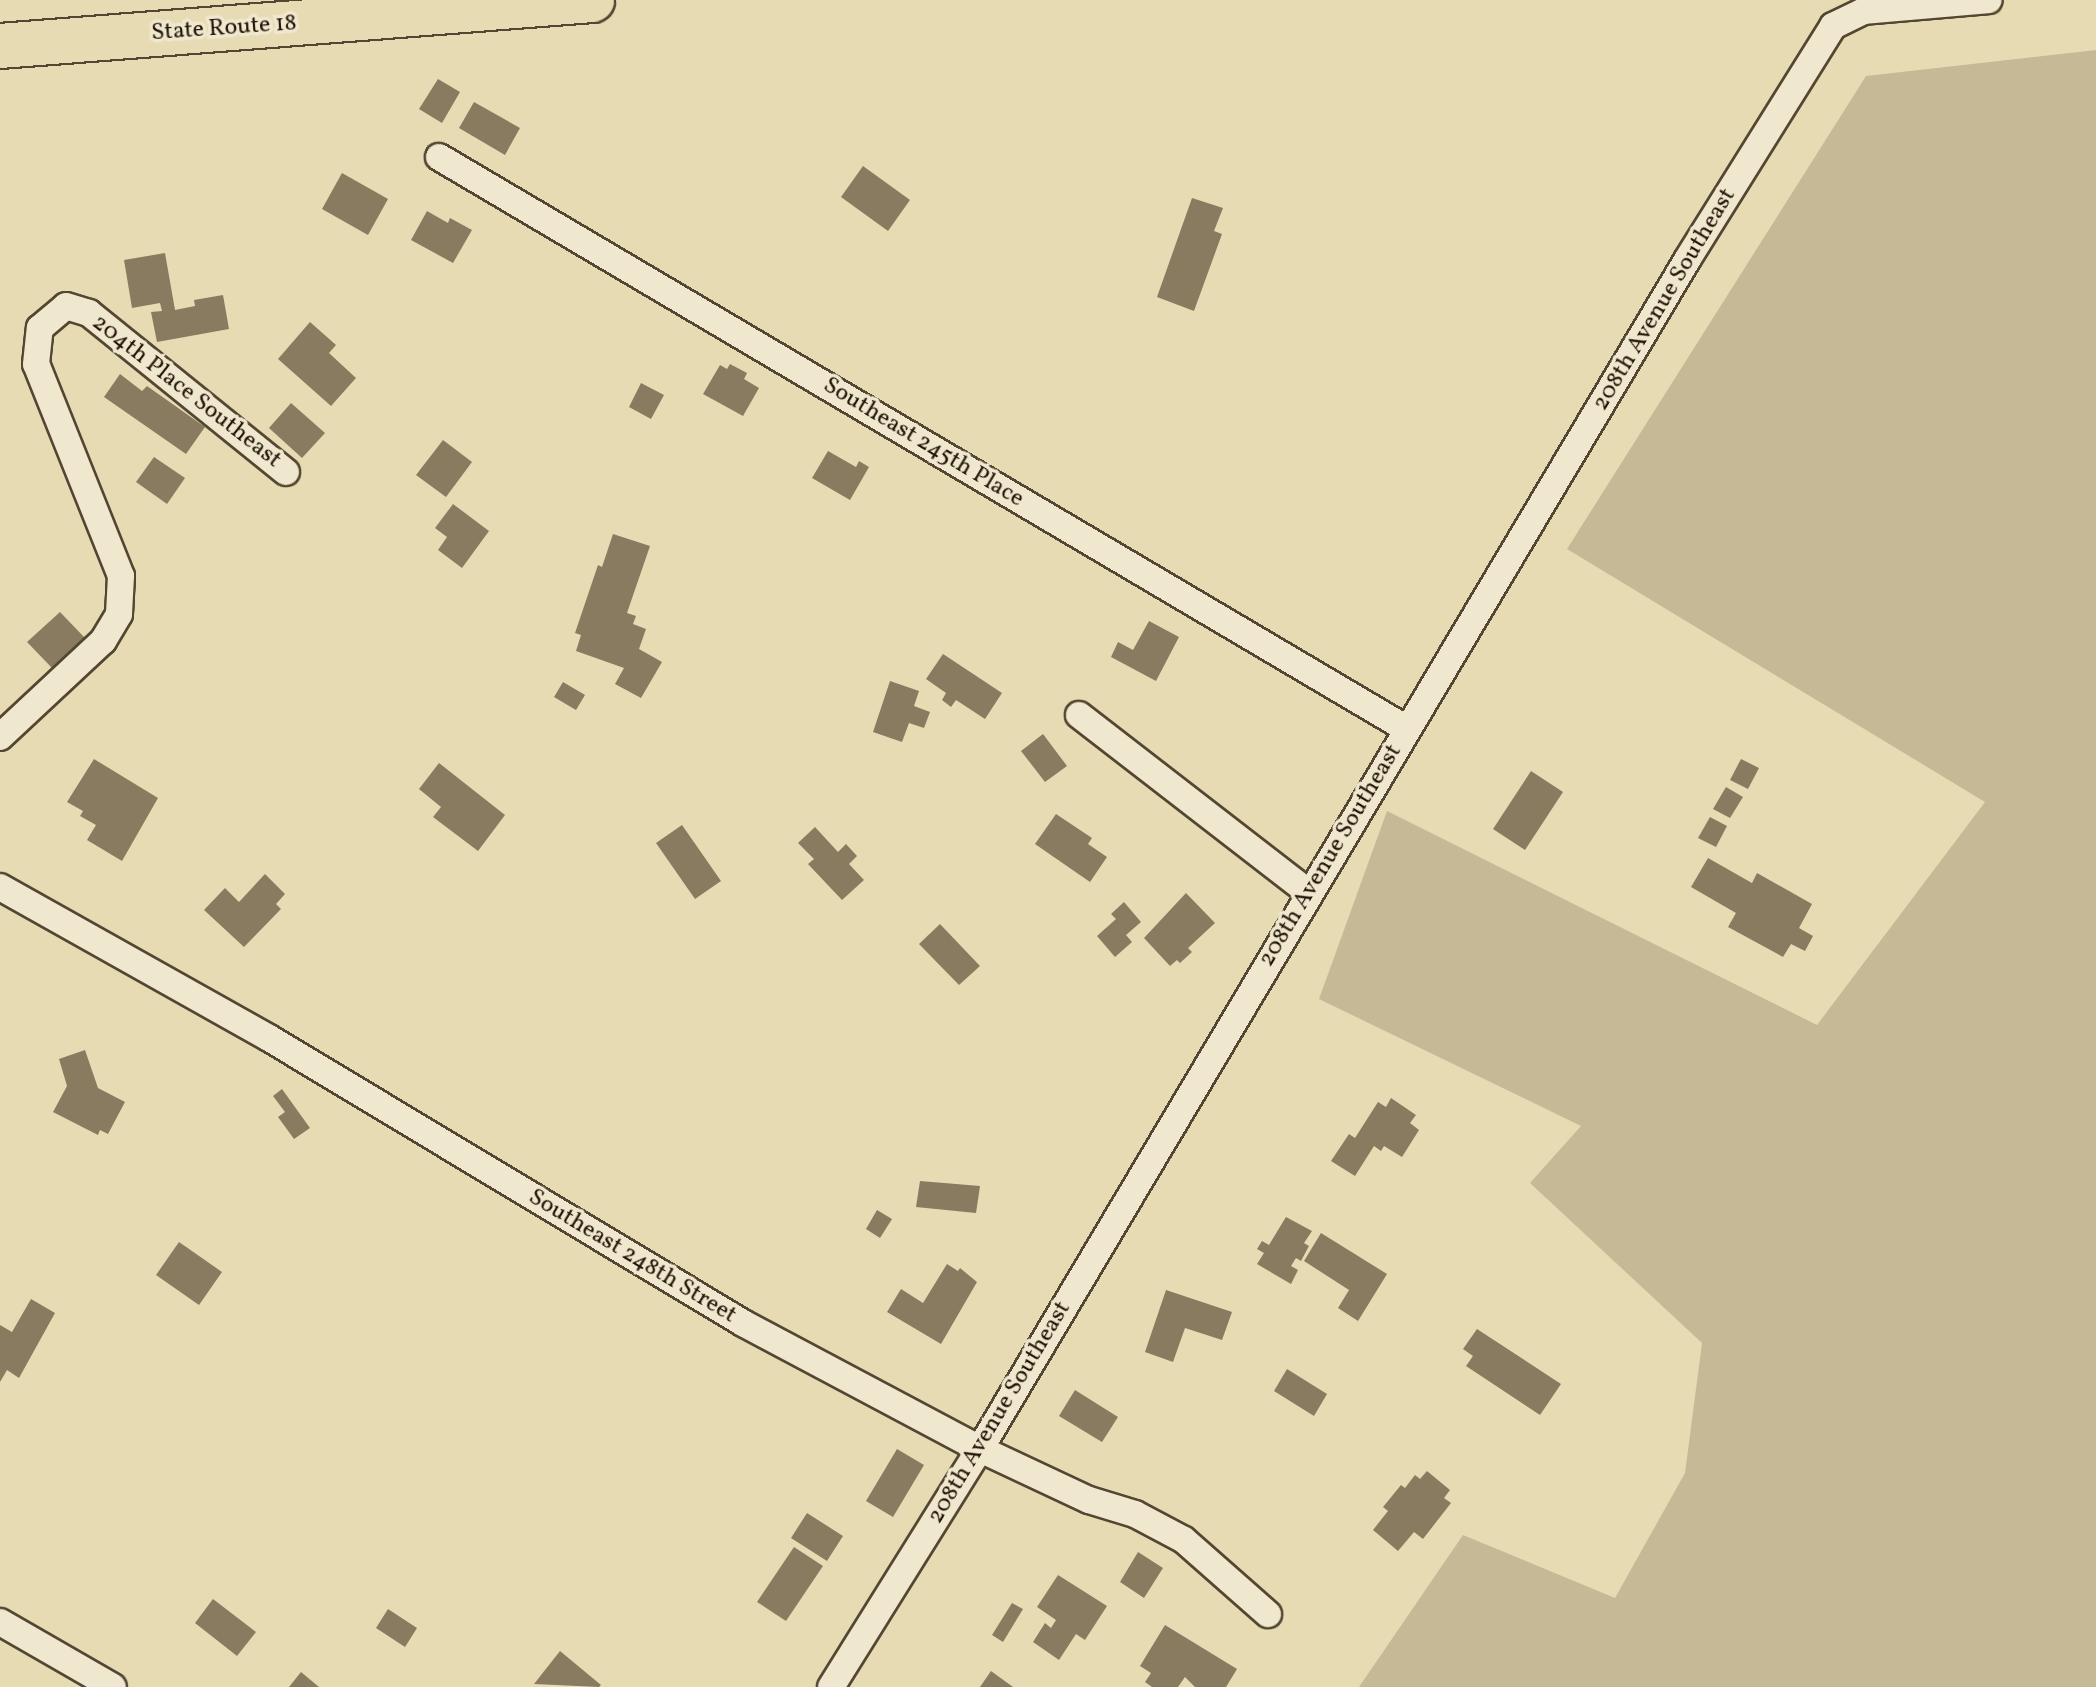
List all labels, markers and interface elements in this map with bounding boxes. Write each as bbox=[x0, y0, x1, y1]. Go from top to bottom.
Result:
street label: State Route 18 bbox=[150, 10, 298, 48]
street label: 208th Avenue Southeast bbox=[1587, 184, 1743, 416]
street label: 204th Place Southeast bbox=[85, 309, 287, 475]
street label: Southeast 245th Place bbox=[817, 372, 1029, 514]
street label: 208th Avenue Southeast bbox=[1253, 740, 1409, 972]
street label: Southeast 248th Street bbox=[523, 1183, 741, 1331]
street label: 208th Avenue Southeast bbox=[922, 1297, 1078, 1529]

